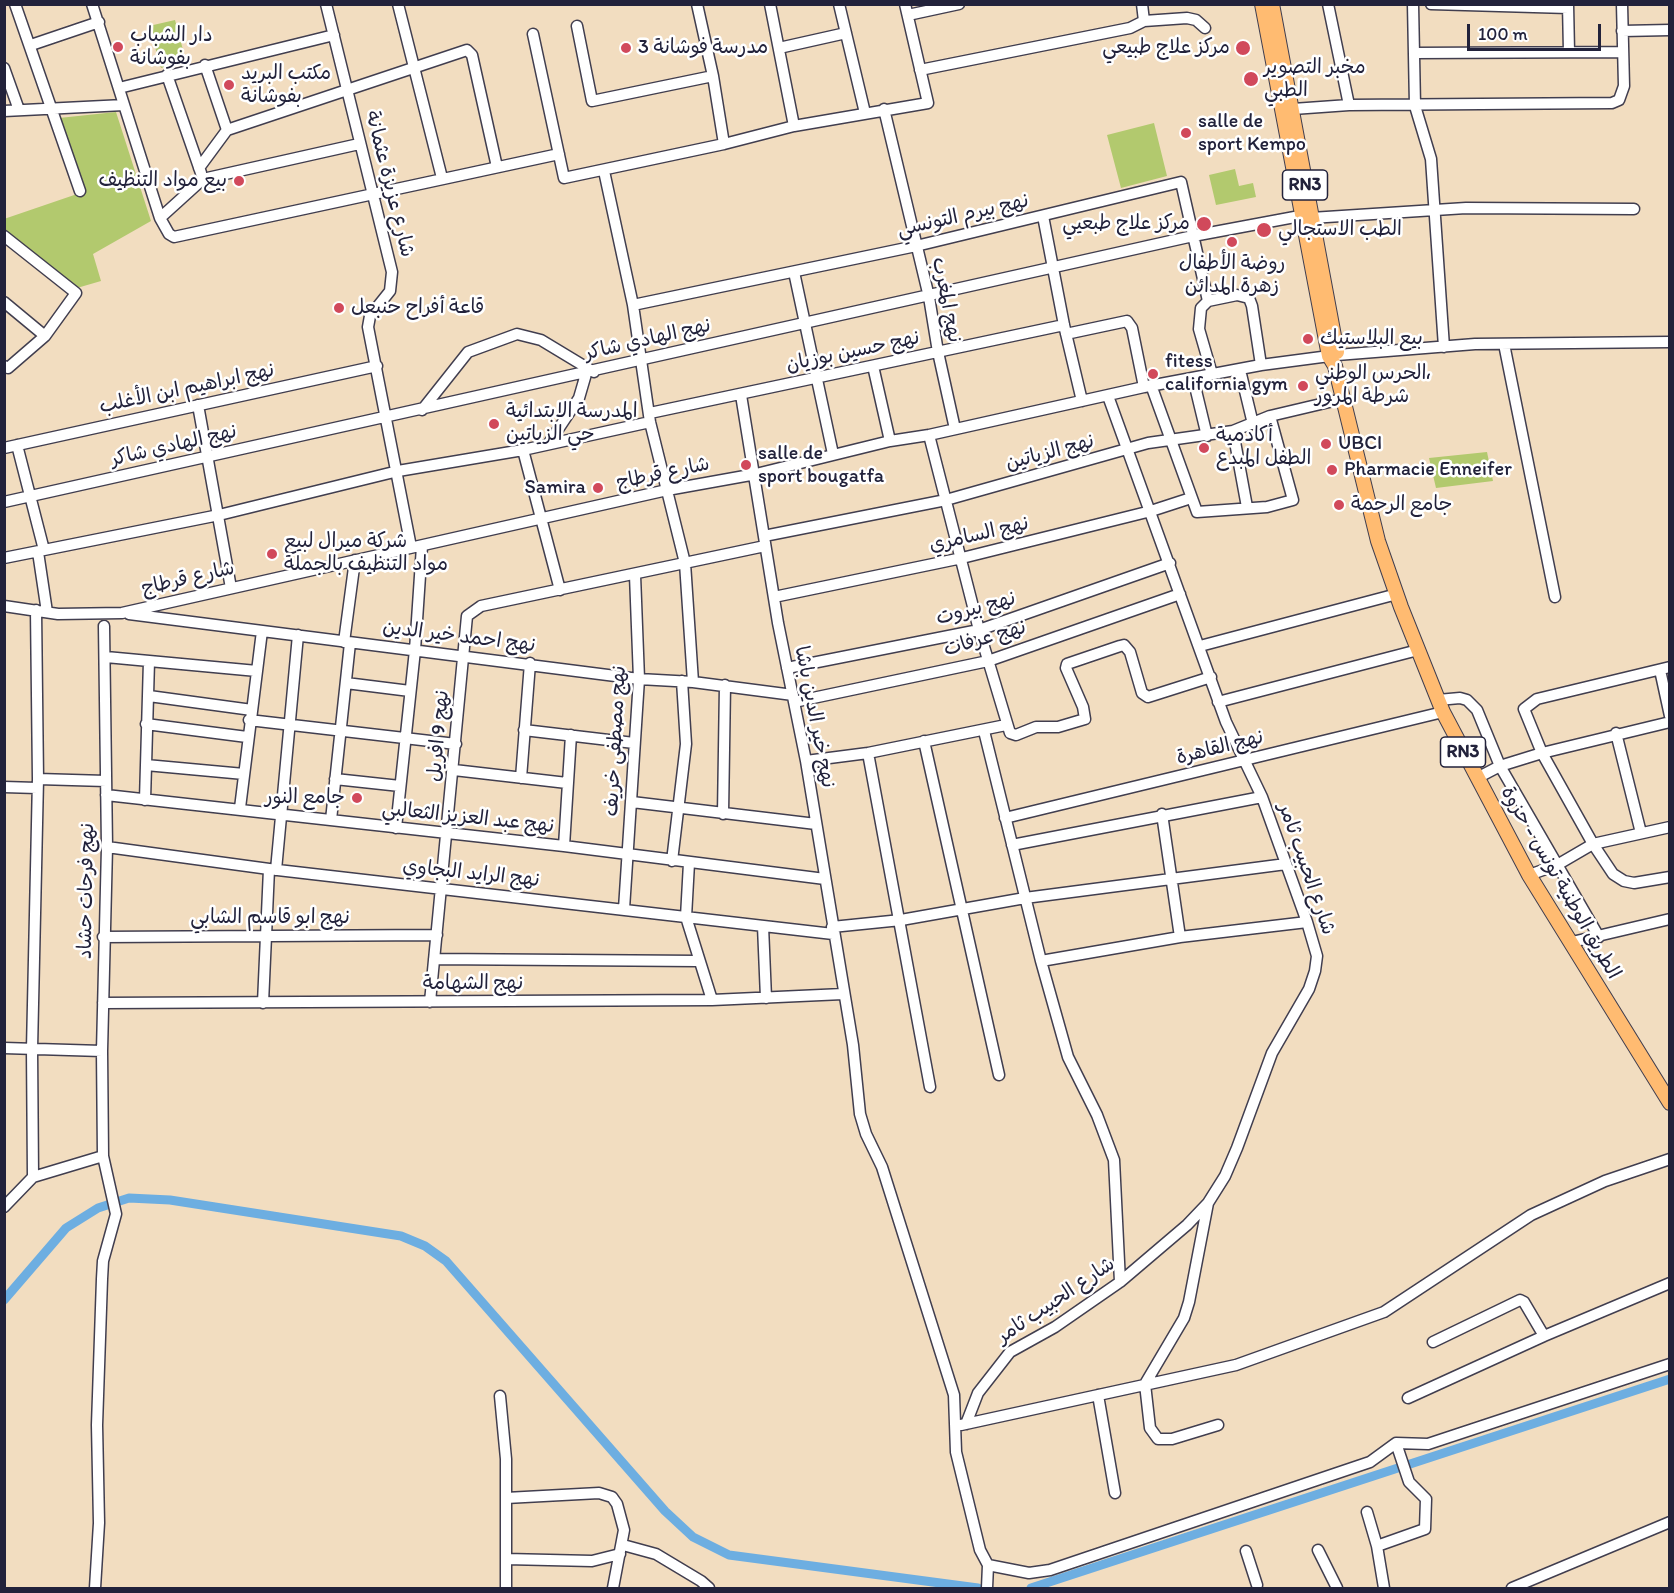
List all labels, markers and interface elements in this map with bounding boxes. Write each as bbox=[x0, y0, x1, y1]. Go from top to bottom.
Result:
scale bar bbox=[1470, 12, 1604, 50]
text: 100 m bbox=[1478, 23, 1528, 45]
place label: دار الشباب بفوشانة bbox=[130, 24, 213, 71]
place label: مدرسة فوشانة 3 bbox=[638, 36, 768, 60]
place label: مركز علاج طبيعي bbox=[1102, 36, 1230, 60]
marker: مركز علاج طبيعي bbox=[1234, 39, 1252, 57]
marker: دار الشباب بفوشانة bbox=[111, 40, 125, 54]
marker: مدرسة فوشانة 3 bbox=[619, 41, 633, 55]
place label: مخبر التصوير الطبي bbox=[1264, 56, 1366, 103]
place label: مكتب البريد بفوشانة bbox=[241, 62, 331, 109]
marker: مخبر التصوير الطبي bbox=[1242, 70, 1260, 88]
marker: مكتب البريد بفوشانة bbox=[222, 78, 236, 92]
street label: شارع عزيزة عثمانة bbox=[359, 108, 419, 260]
place label: salle de sport Kempo bbox=[1198, 110, 1306, 157]
marker: salle de sport Kempo bbox=[1179, 126, 1193, 140]
place label: بيع مواد التنظيف bbox=[98, 169, 227, 193]
road number: RN3 bbox=[1282, 170, 1328, 200]
marker: بيع مواد التنظيف bbox=[232, 174, 246, 188]
street label: نهج بيرم التونسي bbox=[895, 189, 1031, 243]
place label: مركز علاج طبعيي bbox=[1062, 212, 1190, 236]
marker: مركز علاج طبعيي bbox=[1195, 215, 1213, 233]
place label: الطب الاستجالي bbox=[1278, 218, 1402, 242]
marker: الطب الاستجالي bbox=[1255, 221, 1273, 239]
marker: روضة الأطفال زهرة المدائن bbox=[1225, 235, 1239, 249]
place label: روضة الأطفال زهرة المدائن bbox=[1179, 252, 1285, 299]
street label: نهج المغرب bbox=[926, 255, 966, 345]
place label: قاعة أفراح حنبعل bbox=[351, 296, 484, 320]
marker: قاعة أفراح حنبعل bbox=[332, 301, 346, 315]
street label: نهج الهادي شاكر bbox=[583, 314, 713, 366]
street label: نهج حسين بوزيان bbox=[784, 326, 922, 378]
place label: بيع البلاستيك bbox=[1320, 327, 1423, 351]
marker: بيع البلاستيك bbox=[1301, 332, 1315, 346]
place label: fitess california gym bbox=[1165, 350, 1288, 397]
street label: نهج ابراهيم ابن الأغلب bbox=[97, 359, 277, 419]
place label: الحرس الوطني، شرطة المرور bbox=[1315, 362, 1431, 409]
marker: fitess california gym bbox=[1146, 367, 1160, 381]
marker: الحرس الوطني، شرطة المرور bbox=[1296, 379, 1310, 393]
place label: المدرسة الابتدائية حي الزياتين bbox=[506, 400, 638, 447]
marker: المدرسة الابتدائية حي الزياتين bbox=[487, 417, 501, 431]
street label: نهج الهادي شاكر bbox=[109, 420, 239, 472]
place label: أكادمية الطفل المبدع bbox=[1216, 424, 1311, 471]
street label: نهج الزياتين bbox=[1003, 430, 1097, 476]
place label: UBCI bbox=[1338, 432, 1382, 456]
marker: UBCI bbox=[1319, 437, 1333, 451]
marker: أكادمية الطفل المبدع bbox=[1197, 441, 1211, 455]
place label: salle de sport bougatfa bbox=[758, 442, 884, 489]
street label: شارع قرطاج bbox=[614, 452, 712, 496]
marker: salle de sport bougatfa bbox=[739, 458, 753, 472]
place label: Pharmacie Enneifer bbox=[1344, 458, 1512, 482]
marker: Pharmacie Enneifer bbox=[1325, 463, 1339, 477]
place label: Samira bbox=[524, 476, 586, 500]
marker: Samira bbox=[591, 481, 605, 495]
place label: جامع الرحمة bbox=[1351, 493, 1452, 517]
marker: جامع الرحمة bbox=[1332, 498, 1346, 512]
street label: نهج السامري bbox=[927, 512, 1031, 558]
place label: شركة ميرال لبيع مواد التنظيف بالجملة bbox=[284, 530, 448, 577]
marker: شركة ميرال لبيع مواد التنظيف بالجملة bbox=[265, 547, 279, 561]
street label: شارع قرطاج bbox=[139, 557, 237, 601]
street label: نهج بيروت bbox=[934, 587, 1018, 631]
street label: نهج احمد خير الدين bbox=[381, 616, 537, 658]
street label: نهج عرفات bbox=[941, 616, 1029, 662]
street label: نهج خير الدين باشا bbox=[788, 644, 840, 790]
street label: نهج مصطفى خريف bbox=[600, 665, 632, 817]
street label: نهج 9 افريل bbox=[423, 689, 455, 783]
street label: نهج القاهرة bbox=[1174, 726, 1266, 770]
road number: RN3 bbox=[1440, 737, 1486, 767]
street label: الطريق الوطنية تونس - حزوة bbox=[1495, 782, 1625, 984]
place label: جامع النور bbox=[265, 786, 345, 810]
marker: جامع النور bbox=[350, 791, 364, 805]
street label: نهج عبد العزيز الثعالبي bbox=[381, 797, 555, 839]
street label: شارع الحبيب ثامر bbox=[1272, 800, 1340, 938]
street label: نهج فرحات حشاد bbox=[74, 823, 100, 959]
street label: نهج الرايد البجاوي bbox=[401, 855, 541, 893]
street label: نهج ابو قاسم الشابي bbox=[190, 906, 350, 930]
street label: نهج الشهامة bbox=[423, 972, 523, 996]
street label: شارع الحبيب ثامر bbox=[992, 1253, 1120, 1349]

